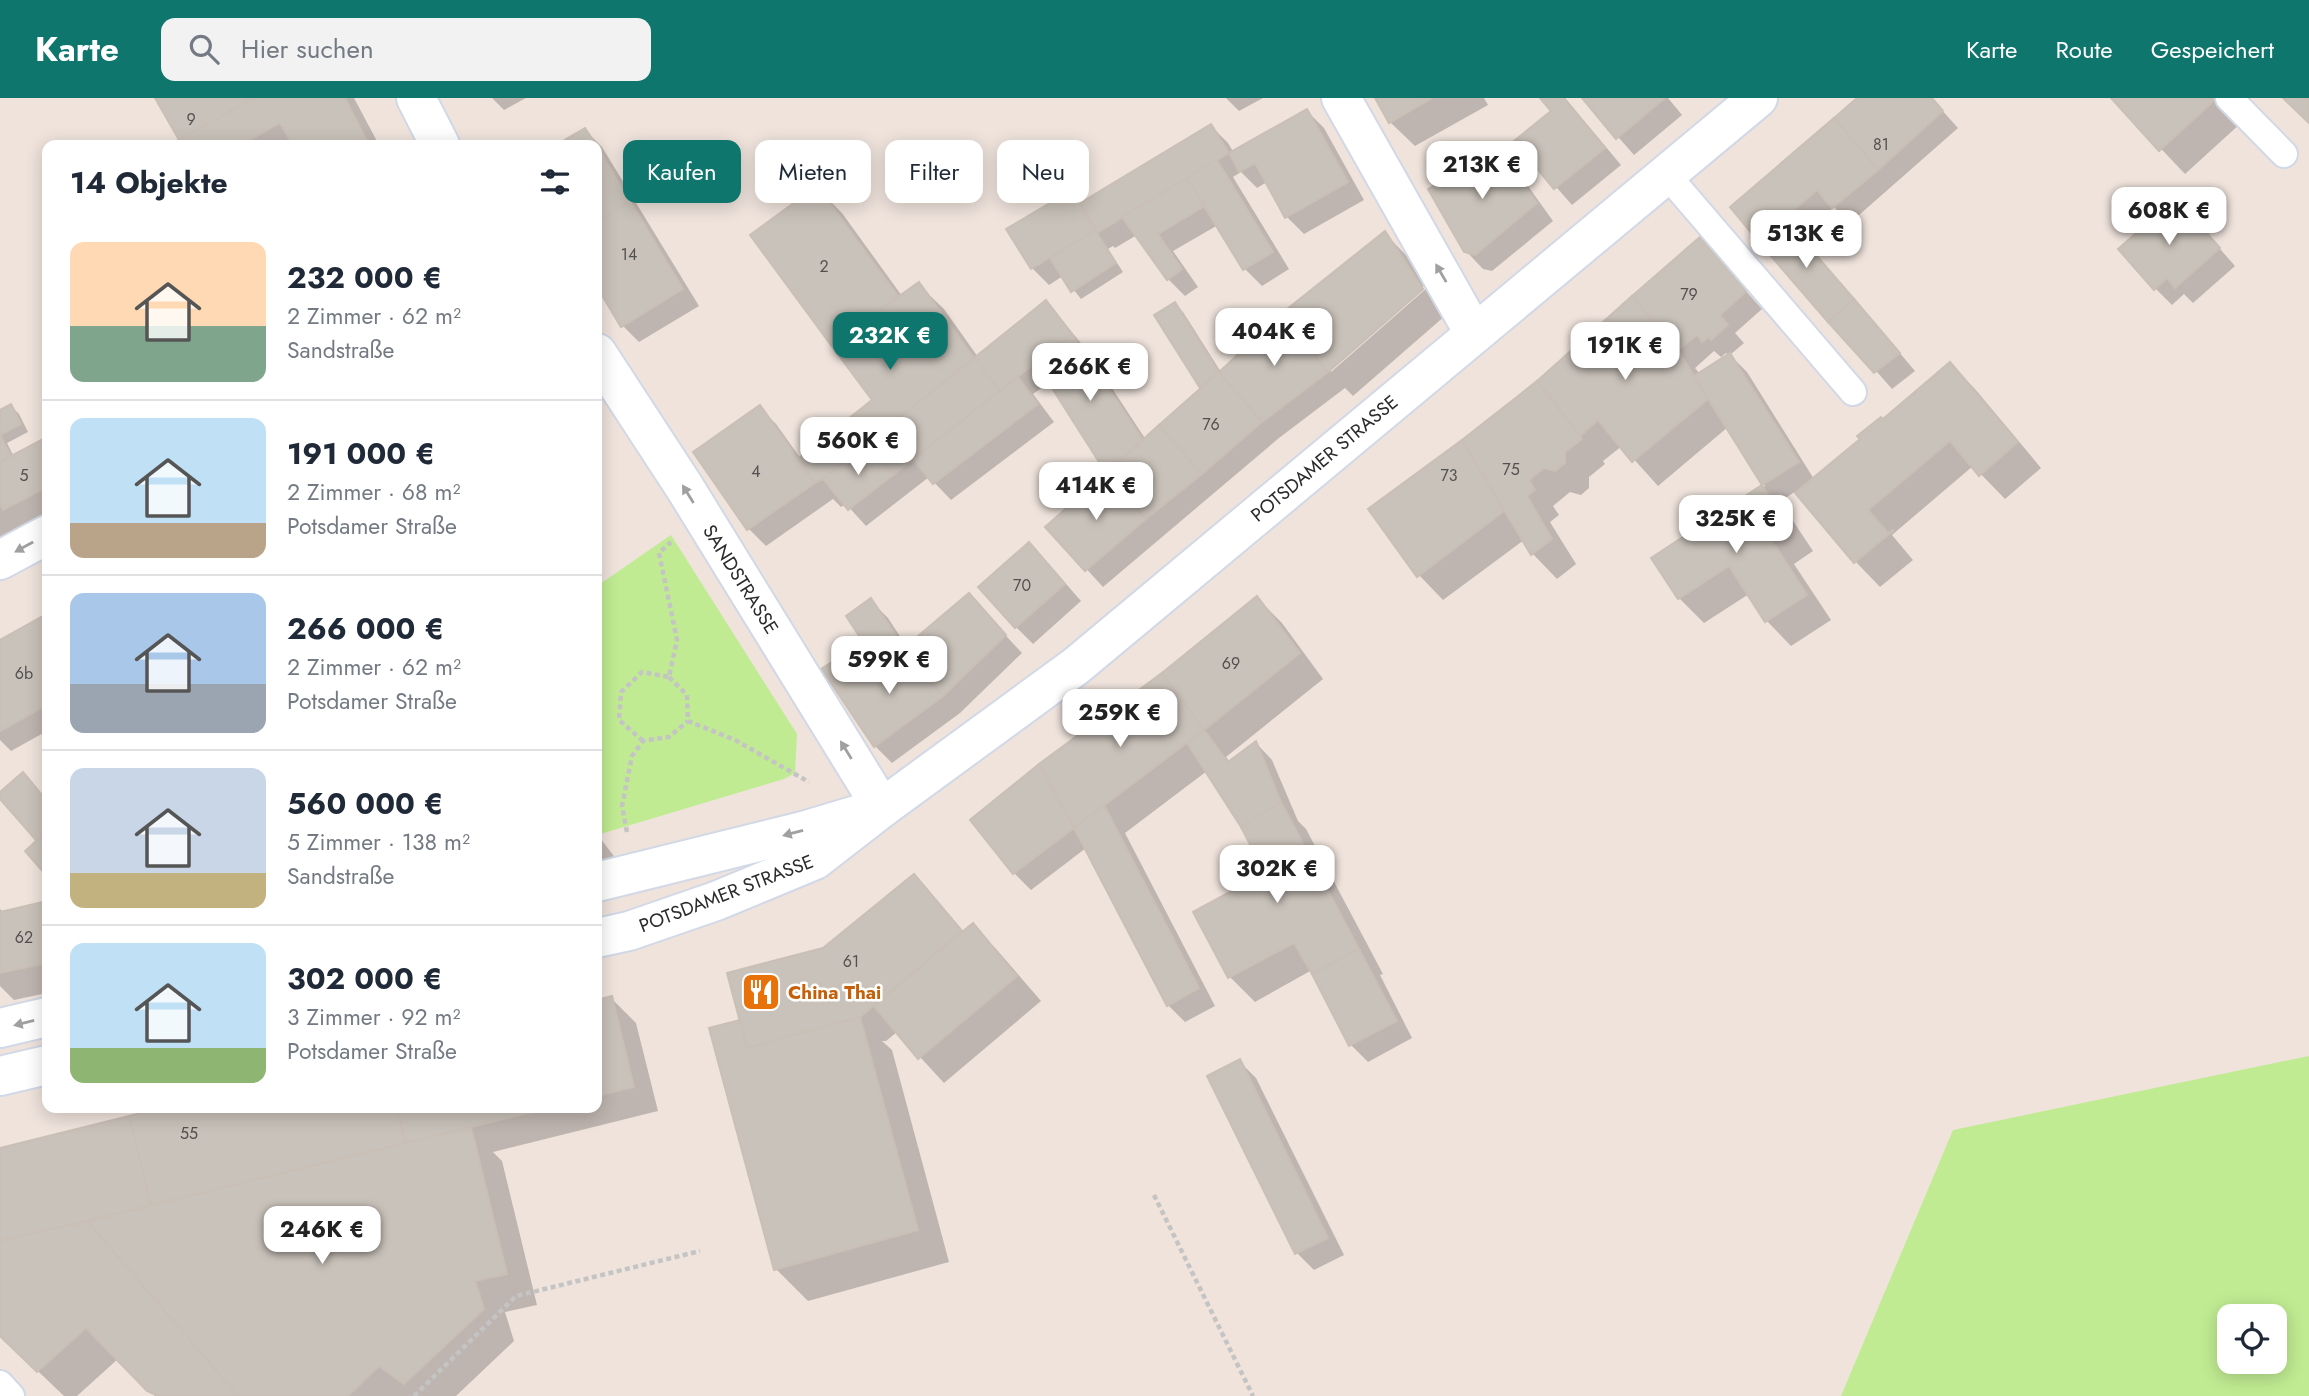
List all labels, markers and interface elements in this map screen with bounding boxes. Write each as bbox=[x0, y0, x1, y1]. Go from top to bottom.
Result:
search box bbox=[161, 18, 651, 81]
text: Karte bbox=[35, 26, 119, 73]
icon: search bbox=[185, 30, 223, 68]
text: Hier suchen bbox=[241, 30, 374, 68]
text: Karte bbox=[1966, 32, 2017, 67]
text: Route bbox=[2055, 32, 2113, 67]
text: Gespeichert bbox=[2151, 32, 2274, 67]
house number: 9 bbox=[186, 108, 196, 131]
house number: 81 bbox=[1873, 133, 1889, 156]
chip: Kaufen bbox=[623, 140, 741, 203]
chip: Mieten bbox=[755, 140, 871, 203]
chip: Filter bbox=[885, 140, 983, 203]
chip: Neu bbox=[997, 140, 1089, 203]
pin: 213K € bbox=[1425, 141, 1539, 201]
text: 213K € bbox=[1442, 147, 1522, 181]
text: 14 Objekte bbox=[70, 161, 228, 204]
icon: filters bbox=[536, 163, 574, 201]
pin: 608K € bbox=[2112, 188, 2226, 247]
text: 608K € bbox=[2127, 193, 2211, 227]
pin: 513K € bbox=[1749, 211, 1863, 270]
text: 513K € bbox=[1767, 216, 1845, 250]
house number: 14 bbox=[621, 243, 637, 266]
house number: 2 bbox=[819, 255, 829, 278]
text: 232 000 € bbox=[287, 256, 442, 299]
one-way arrow bbox=[1435, 264, 1447, 283]
icon: home bbox=[126, 270, 210, 354]
house number: 79 bbox=[1680, 283, 1698, 306]
text: 2 Zimmer · 62 m² bbox=[287, 299, 461, 333]
pin: 404K € bbox=[1217, 308, 1331, 368]
pin: 232K € bbox=[833, 313, 947, 372]
text: 404K € bbox=[1231, 314, 1317, 348]
text: 232K € bbox=[849, 318, 931, 352]
pin: 191K € bbox=[1568, 322, 1682, 382]
text: 191K € bbox=[1587, 328, 1663, 362]
text: Sandstraße bbox=[287, 333, 394, 367]
pin: 266K € bbox=[1033, 344, 1147, 403]
text: 266K € bbox=[1048, 349, 1132, 383]
street label: POTSDAMER STRASSE bbox=[1245, 389, 1404, 528]
house number: 76 bbox=[1202, 413, 1220, 436]
pin: 560K € bbox=[801, 418, 915, 477]
text: 560K € bbox=[816, 423, 900, 457]
text: 191 000 € bbox=[287, 432, 435, 475]
icon: home bbox=[126, 446, 210, 530]
house number: 75 bbox=[1502, 458, 1520, 481]
house number: 4 bbox=[751, 460, 761, 483]
pin: 414K € bbox=[1039, 462, 1153, 522]
house number: 5 bbox=[19, 464, 29, 487]
house number: 73 bbox=[1440, 464, 1458, 487]
text: 414K € bbox=[1055, 468, 1137, 502]
text: 2 Zimmer · 68 m² bbox=[287, 475, 460, 509]
one-way arrow bbox=[682, 484, 695, 503]
pin: 325K € bbox=[1679, 496, 1793, 555]
text: 325K € bbox=[1695, 501, 1777, 535]
text: Potsdamer Straße bbox=[287, 509, 457, 543]
street label: SANDSTRASSE bbox=[696, 519, 785, 639]
one-way arrow bbox=[13, 541, 33, 553]
house number: 70 bbox=[1013, 574, 1031, 597]
text: 266 000 € bbox=[287, 607, 444, 650]
icon: home bbox=[126, 621, 210, 705]
pin: 599K € bbox=[832, 636, 946, 696]
text: 599K € bbox=[847, 642, 931, 676]
text: 2 Zimmer · 62 m² bbox=[287, 650, 461, 684]
house number: 69 bbox=[1222, 652, 1240, 675]
house number: 6b bbox=[15, 662, 33, 685]
text: Potsdamer Straße bbox=[287, 684, 457, 718]
pin: 259K € bbox=[1063, 690, 1177, 749]
text: 259K € bbox=[1078, 695, 1162, 729]
one-way arrow bbox=[840, 740, 853, 760]
text: 560 000 € bbox=[287, 782, 444, 825]
icon: home bbox=[126, 796, 210, 880]
text: 5 Zimmer · 138 m² bbox=[287, 825, 470, 859]
one-way arrow bbox=[782, 828, 804, 839]
pin: 302K € bbox=[1220, 846, 1334, 905]
street label: POTSDAMER STRASSE bbox=[635, 848, 817, 939]
text: 302K € bbox=[1236, 851, 1318, 885]
text: Sandstraße bbox=[287, 859, 394, 893]
house number: 62 bbox=[15, 926, 33, 949]
house number: 61 bbox=[843, 950, 859, 973]
text: 302 000 € bbox=[287, 957, 442, 1000]
icon: home bbox=[126, 971, 210, 1055]
restaurant icon: China Thai bbox=[740, 971, 782, 1013]
place label: China Thai bbox=[788, 979, 881, 1006]
text: 3 Zimmer · 92 m² bbox=[287, 1000, 460, 1034]
one-way arrow bbox=[13, 1018, 35, 1029]
text: Potsdamer Straße bbox=[287, 1034, 457, 1068]
house number: 55 bbox=[180, 1122, 198, 1145]
pin: 246K € bbox=[265, 1206, 379, 1266]
text: 246K € bbox=[280, 1212, 364, 1246]
map controls bbox=[2217, 1304, 2287, 1374]
button: locate bbox=[2217, 1304, 2287, 1374]

